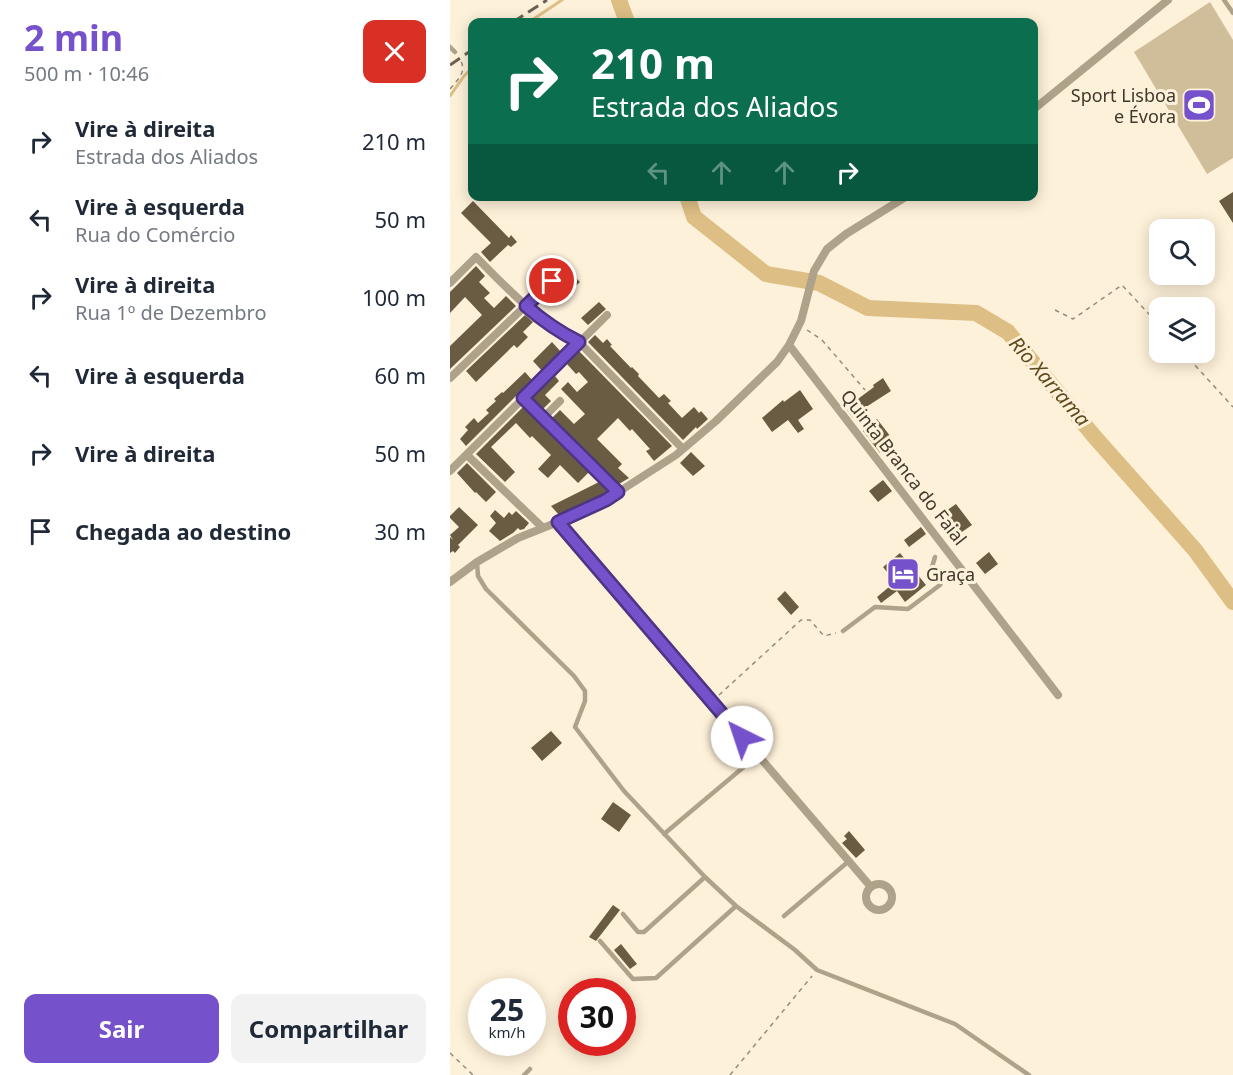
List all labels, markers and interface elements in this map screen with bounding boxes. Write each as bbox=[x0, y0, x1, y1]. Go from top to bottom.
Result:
text: 2 min bbox=[24, 13, 123, 62]
button: close bbox=[363, 20, 426, 83]
text: 210 m bbox=[591, 34, 715, 91]
icon: right bbox=[492, 42, 570, 120]
text: 500 m · 10:46 bbox=[24, 60, 149, 87]
place label: Sport Lisboa e Évora bbox=[1071, 83, 1176, 128]
sports icon: Sport Lisboa e Évora bbox=[1181, 87, 1217, 123]
text: Estrada dos Aliados bbox=[591, 88, 838, 125]
text: Vire à direita bbox=[75, 113, 215, 143]
icon: right bbox=[24, 125, 57, 158]
text: 210 m bbox=[362, 126, 426, 156]
text: Estrada dos Aliados bbox=[75, 143, 258, 170]
icon: left bbox=[642, 156, 675, 189]
icon: ahead bbox=[705, 156, 738, 189]
icon: ahead bbox=[768, 156, 801, 189]
icon: right bbox=[831, 156, 864, 189]
text: Vire à esquerda bbox=[75, 191, 245, 221]
icon: left bbox=[24, 203, 57, 236]
text: 50 m bbox=[375, 204, 426, 234]
map controls bbox=[1149, 219, 1215, 363]
button: search bbox=[1149, 219, 1215, 285]
text: Rua do Comércio bbox=[75, 221, 235, 248]
pin bbox=[526, 255, 577, 306]
icon: arrive bbox=[535, 264, 568, 297]
text: Vire à direita bbox=[75, 269, 215, 299]
icon: right bbox=[24, 281, 57, 314]
text: 100 m bbox=[362, 282, 426, 312]
button: layers bbox=[1149, 297, 1215, 363]
text: Rua 1º de Dezembro bbox=[75, 299, 266, 326]
water label: Rio Xarrama bbox=[1003, 330, 1097, 432]
icon: left bbox=[24, 359, 57, 392]
text: Vire à esquerda bbox=[75, 360, 245, 390]
text: 60 m bbox=[375, 360, 426, 390]
street label: Quinta Branca do Faial bbox=[836, 384, 972, 550]
icon: right bbox=[24, 437, 57, 470]
text: Vire à direita bbox=[75, 438, 215, 468]
text: 50 m bbox=[375, 438, 426, 468]
icon: arrive bbox=[24, 515, 57, 548]
text: Chegada ao destino bbox=[75, 516, 291, 546]
text: 30 m bbox=[375, 516, 426, 546]
hotel icon: Graça bbox=[885, 556, 921, 592]
place label: Graça bbox=[926, 562, 975, 586]
position arrow bbox=[710, 705, 774, 769]
speed limit sign: 30 bbox=[558, 978, 636, 1056]
text: 25 bbox=[490, 989, 524, 1030]
button: Sair bbox=[24, 994, 219, 1063]
button: Compartilhar bbox=[231, 994, 426, 1063]
text: km/h bbox=[489, 1022, 525, 1042]

